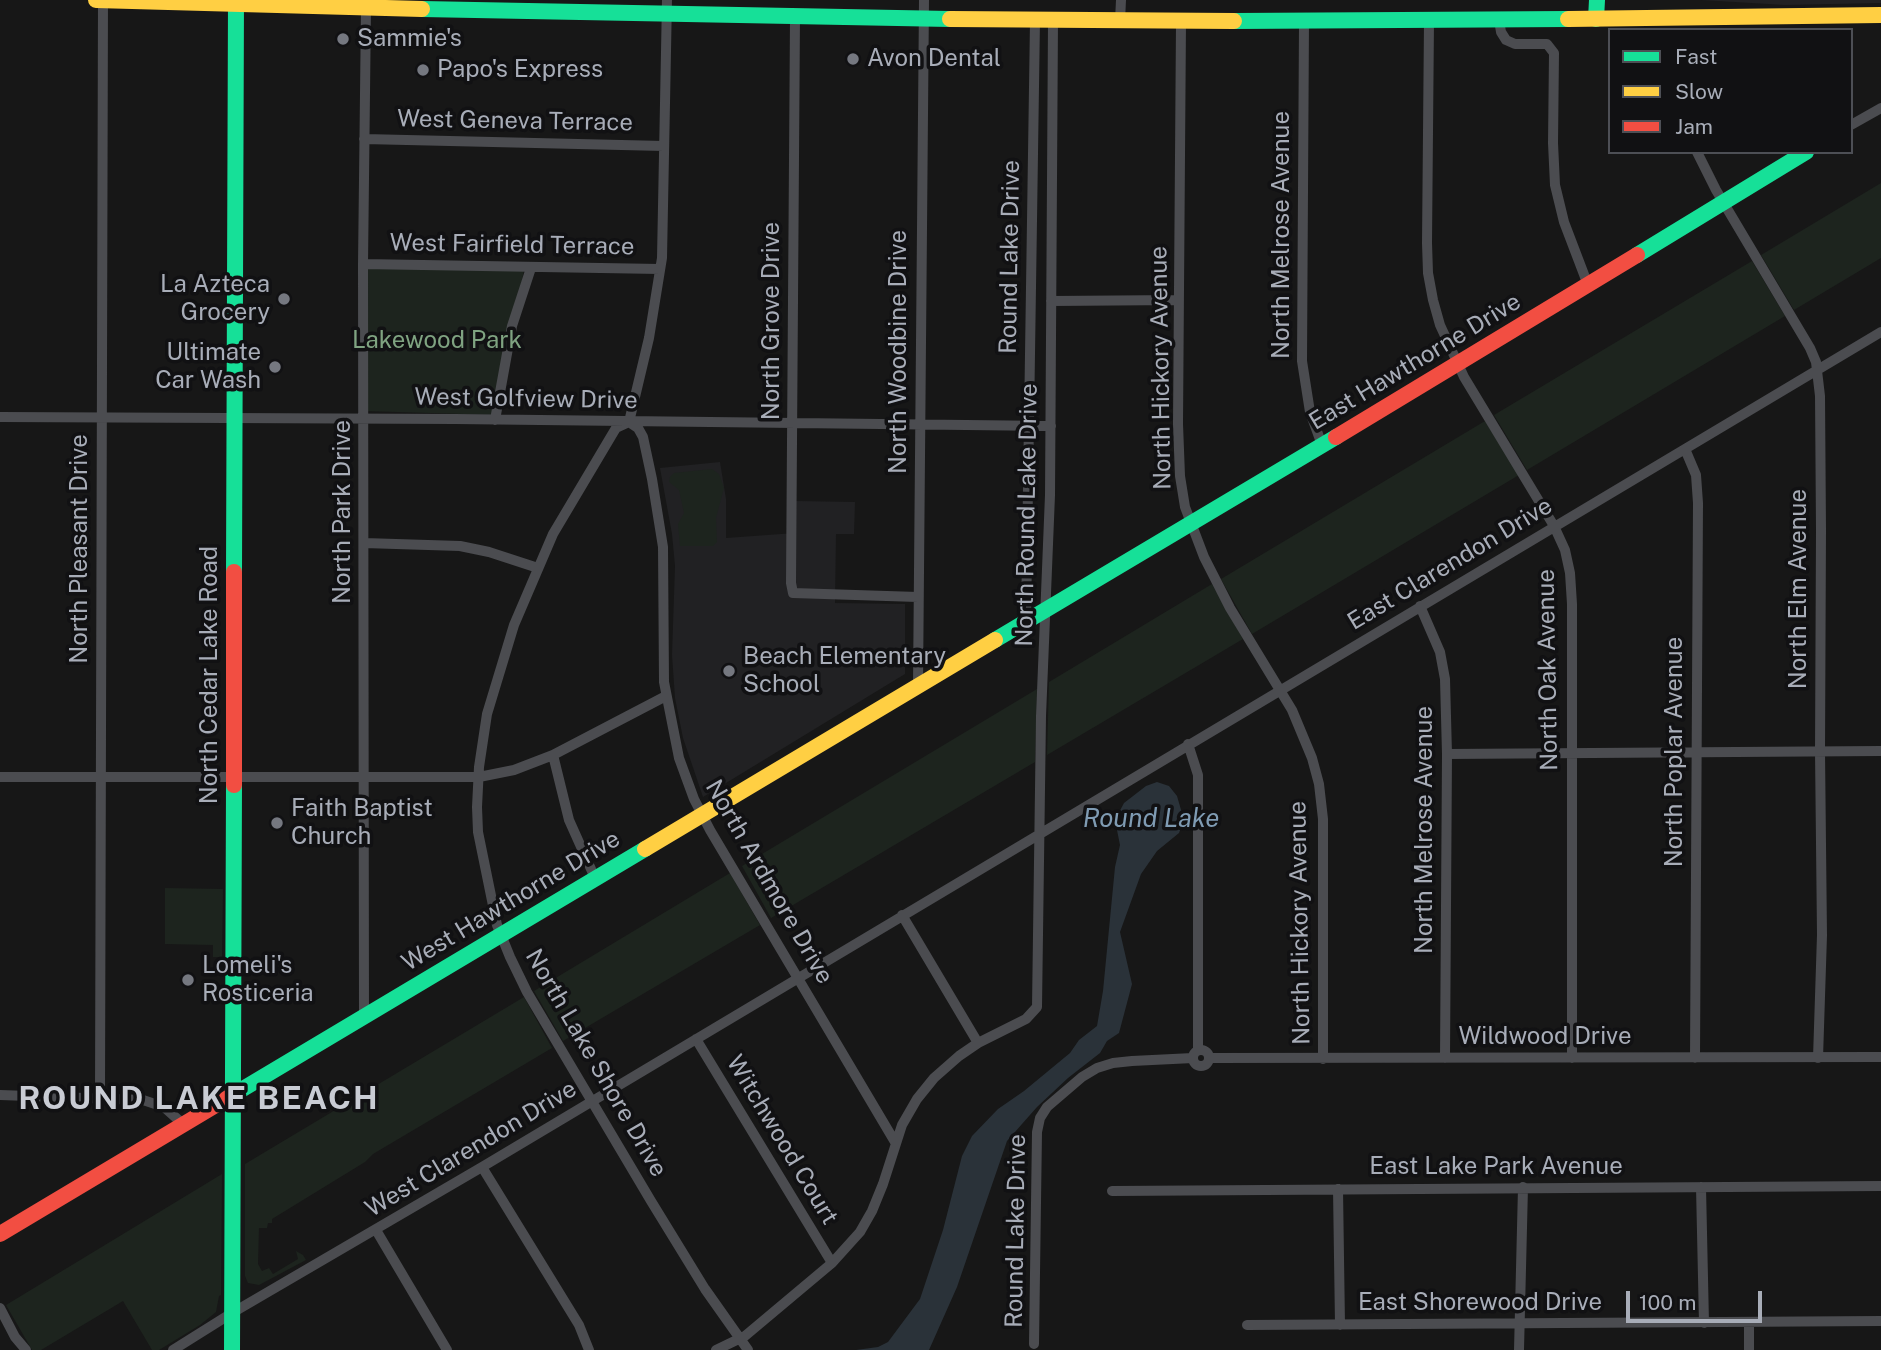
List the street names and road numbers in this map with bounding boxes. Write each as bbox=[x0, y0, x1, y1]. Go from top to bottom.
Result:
street label: West Geneva Terrace bbox=[397, 105, 633, 137]
street label: North Melrose Avenue bbox=[1268, 111, 1296, 359]
street label: Round Lake Drive bbox=[994, 160, 1026, 354]
street label: North Grove Drive bbox=[758, 222, 786, 420]
street label: West Fairfield Terrace bbox=[389, 228, 635, 262]
street label: North Woodbine Drive bbox=[885, 230, 913, 474]
street label: North Hickory Avenue bbox=[1144, 246, 1178, 490]
street label: East Hawthorne Drive bbox=[1304, 287, 1526, 437]
street label: West Golfview Drive bbox=[414, 383, 638, 415]
street label: North Round Lake Drive bbox=[1010, 383, 1044, 647]
street label: North Park Drive bbox=[329, 420, 357, 604]
street label: North Pleasant Drive bbox=[66, 434, 94, 664]
street label: North Elm Avenue bbox=[1785, 489, 1813, 689]
street label: East Clarendon Drive bbox=[1343, 492, 1557, 636]
street label: North Cedar Lake Road bbox=[196, 546, 224, 804]
street label: North Oak Avenue bbox=[1532, 569, 1564, 771]
street label: North Poplar Avenue bbox=[1661, 637, 1689, 867]
street label: North Melrose Avenue bbox=[1411, 706, 1439, 954]
street label: North Ardmore Drive bbox=[699, 775, 839, 989]
street label: North Hickory Avenue bbox=[1283, 801, 1317, 1045]
street label: West Hawthorne Drive bbox=[397, 825, 625, 977]
street label: North Lake Shore Drive bbox=[519, 944, 673, 1182]
street label: Wildwood Drive bbox=[1458, 1023, 1632, 1051]
street label: Witchwood Court bbox=[720, 1050, 844, 1230]
street label: West Clarendon Drive bbox=[360, 1075, 582, 1223]
street label: Round Lake Drive bbox=[1000, 1134, 1032, 1328]
street label: East Lake Park Avenue bbox=[1369, 1153, 1623, 1181]
street label: East Shorewood Drive bbox=[1358, 1289, 1602, 1317]

